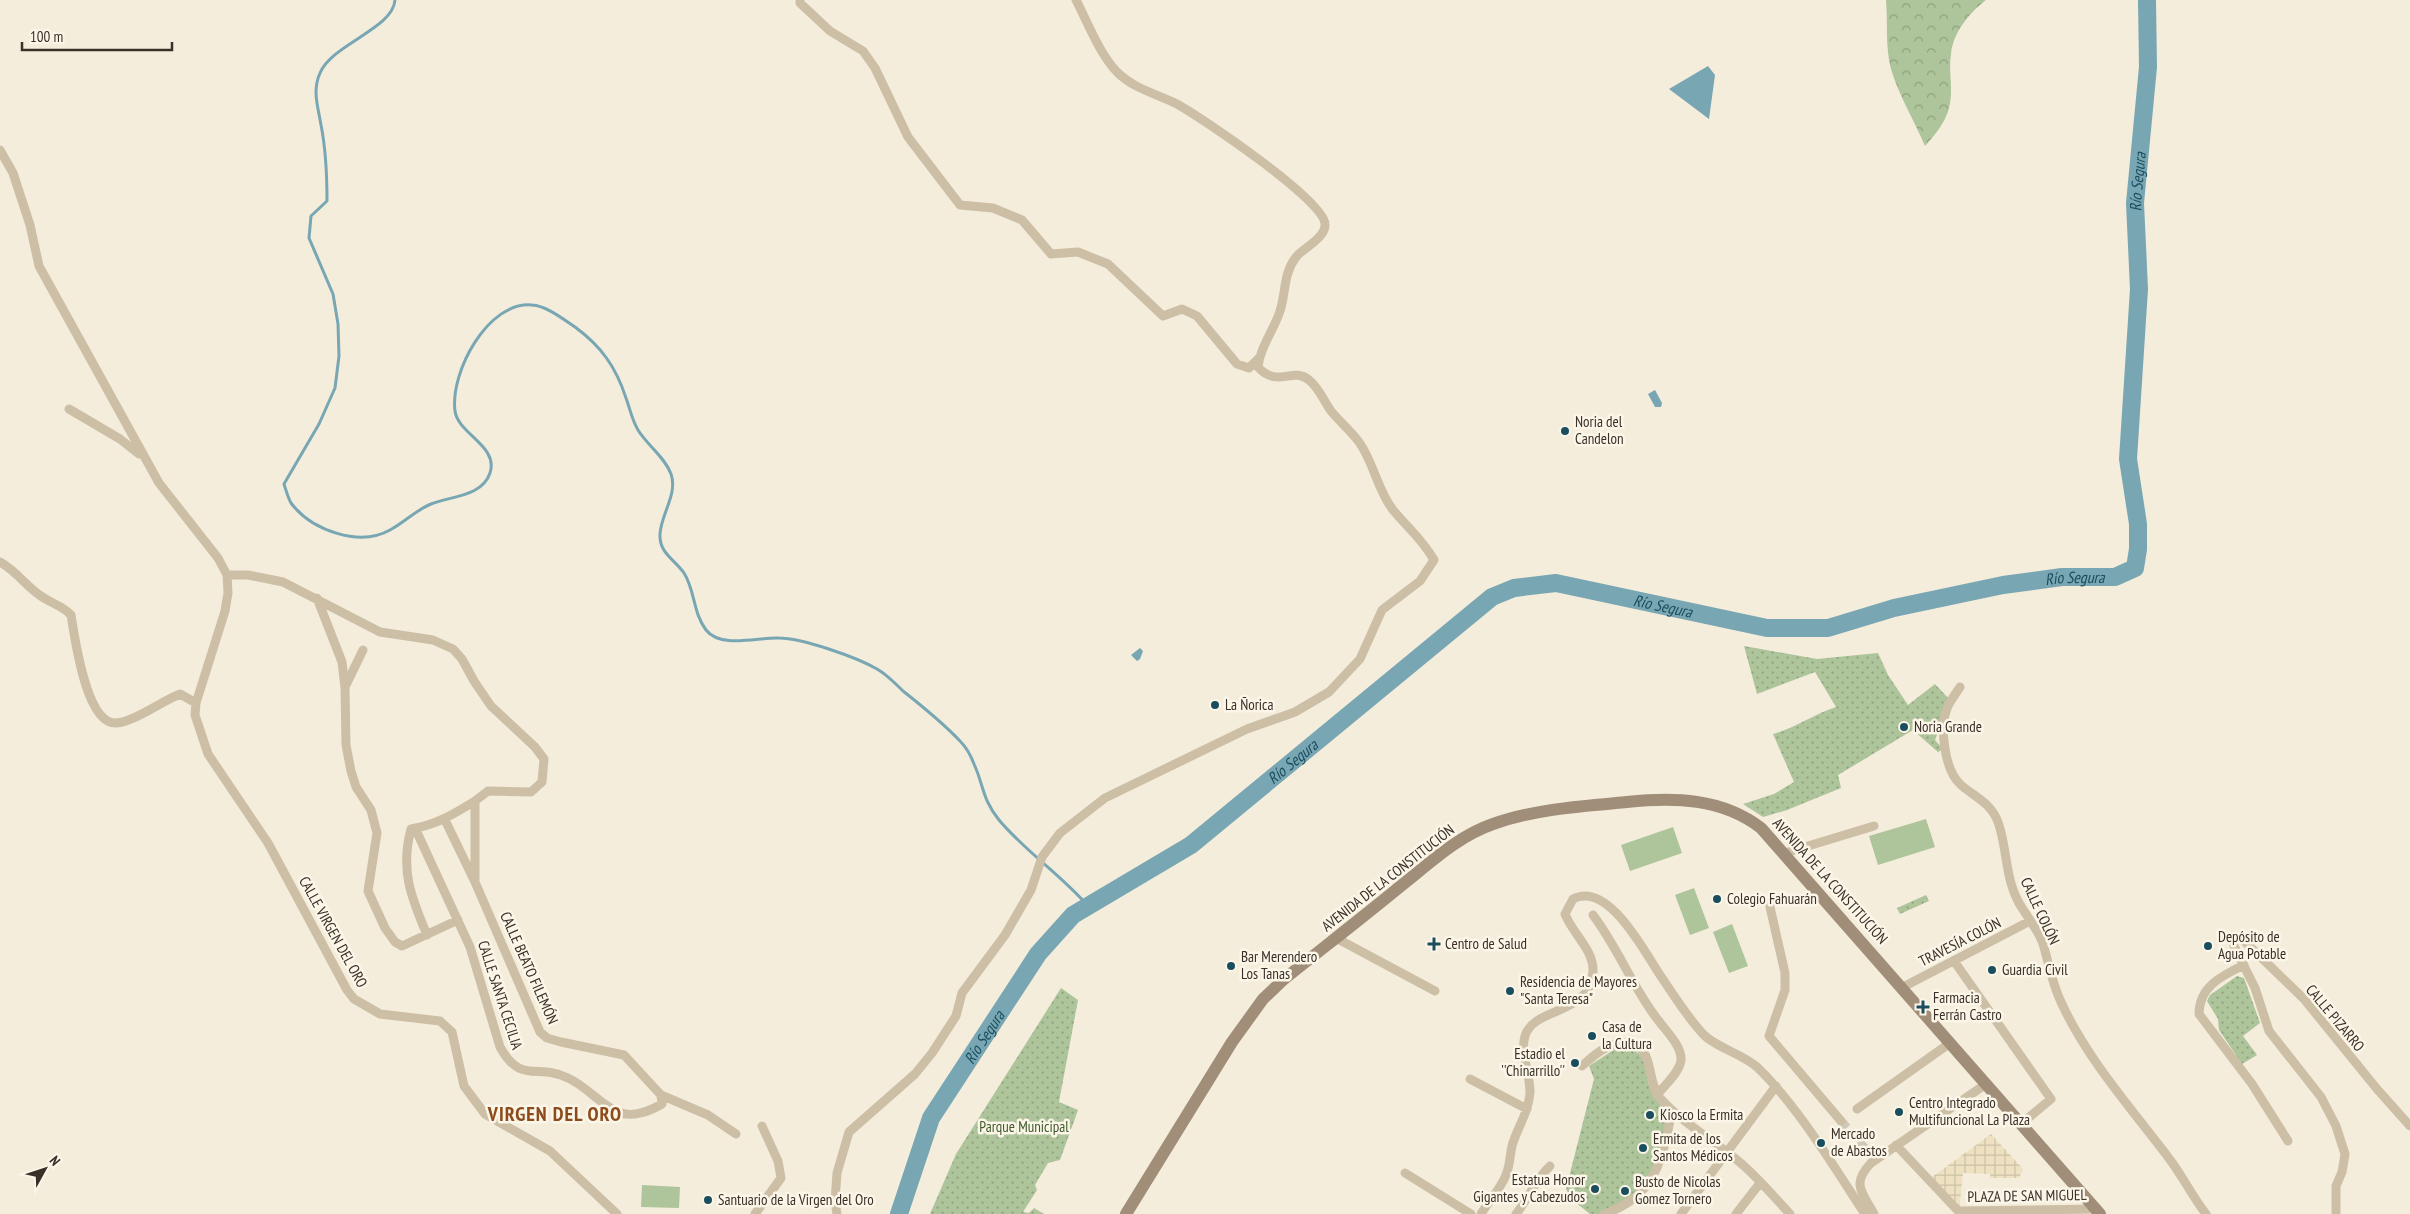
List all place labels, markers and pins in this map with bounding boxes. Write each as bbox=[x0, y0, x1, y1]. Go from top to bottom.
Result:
place label: Noria del Candelon bbox=[1575, 412, 1624, 448]
marker: Noria del Candelon bbox=[1559, 425, 1571, 437]
place label: La Ñorica bbox=[1225, 695, 1273, 714]
marker: La Ñorica bbox=[1209, 699, 1221, 711]
place label: Noria Grande bbox=[1914, 717, 1982, 736]
marker: Noria Grande bbox=[1898, 721, 1910, 733]
place label: Colegio Fahuarán bbox=[1727, 889, 1817, 908]
marker: Colegio Fahuarán bbox=[1711, 893, 1723, 905]
place label: Depósito de Agua Potable bbox=[2218, 927, 2286, 963]
place label: Centro de Salud bbox=[1445, 934, 1527, 953]
marker: Centro de Salud bbox=[1427, 937, 1441, 951]
marker: Depósito de Agua Potable bbox=[2202, 940, 2214, 952]
place label: Bar Merendero Los Tanas bbox=[1241, 947, 1317, 983]
marker: Bar Merendero Los Tanas bbox=[1225, 960, 1237, 972]
place label: Guardia Civil bbox=[2002, 960, 2068, 979]
marker: Guardia Civil bbox=[1986, 964, 1998, 976]
place label: Residencia de Mayores "Santa Teresa" bbox=[1520, 972, 1637, 1008]
marker: Residencia de Mayores "Santa Teresa" bbox=[1504, 985, 1516, 997]
place label: Farmacia Ferrán Castro bbox=[1933, 988, 2002, 1024]
marker: Farmacia Ferrán Castro bbox=[1917, 1001, 1929, 1013]
place label: Casa de la Cultura bbox=[1602, 1017, 1652, 1053]
marker: Casa de la Cultura bbox=[1586, 1030, 1598, 1042]
place label: Estadio el ''Chinarrillo'' bbox=[1501, 1044, 1566, 1080]
marker: Estadio el ''Chinarrillo'' bbox=[1569, 1057, 1581, 1069]
place label: Centro Integrado Multifuncional La Plaza bbox=[1909, 1093, 2030, 1129]
place label: Kiosco la Ermita bbox=[1660, 1105, 1743, 1124]
marker: Centro Integrado Multifuncional La Plaza bbox=[1893, 1106, 1905, 1118]
marker: Kiosco la Ermita bbox=[1644, 1109, 1656, 1121]
place label: Mercado de Abastos bbox=[1831, 1124, 1887, 1160]
place label: Ermita de los Santos Médicos bbox=[1653, 1129, 1733, 1165]
marker: Mercado de Abastos bbox=[1815, 1137, 1827, 1149]
marker: Ermita de los Santos Médicos bbox=[1637, 1142, 1649, 1154]
place label: Estatua Honor Gigantes y Cabezudos bbox=[1473, 1170, 1586, 1206]
place label: Busto de Nicolas Gomez Tornero bbox=[1635, 1172, 1721, 1208]
marker: Estatua Honor Gigantes y Cabezudos bbox=[1589, 1183, 1601, 1195]
marker: Busto de Nicolas Gomez Tornero bbox=[1619, 1185, 1631, 1197]
place label: Santuario de la Virgen del Oro bbox=[718, 1190, 874, 1209]
marker: Santuario de la Virgen del Oro bbox=[702, 1194, 714, 1206]

